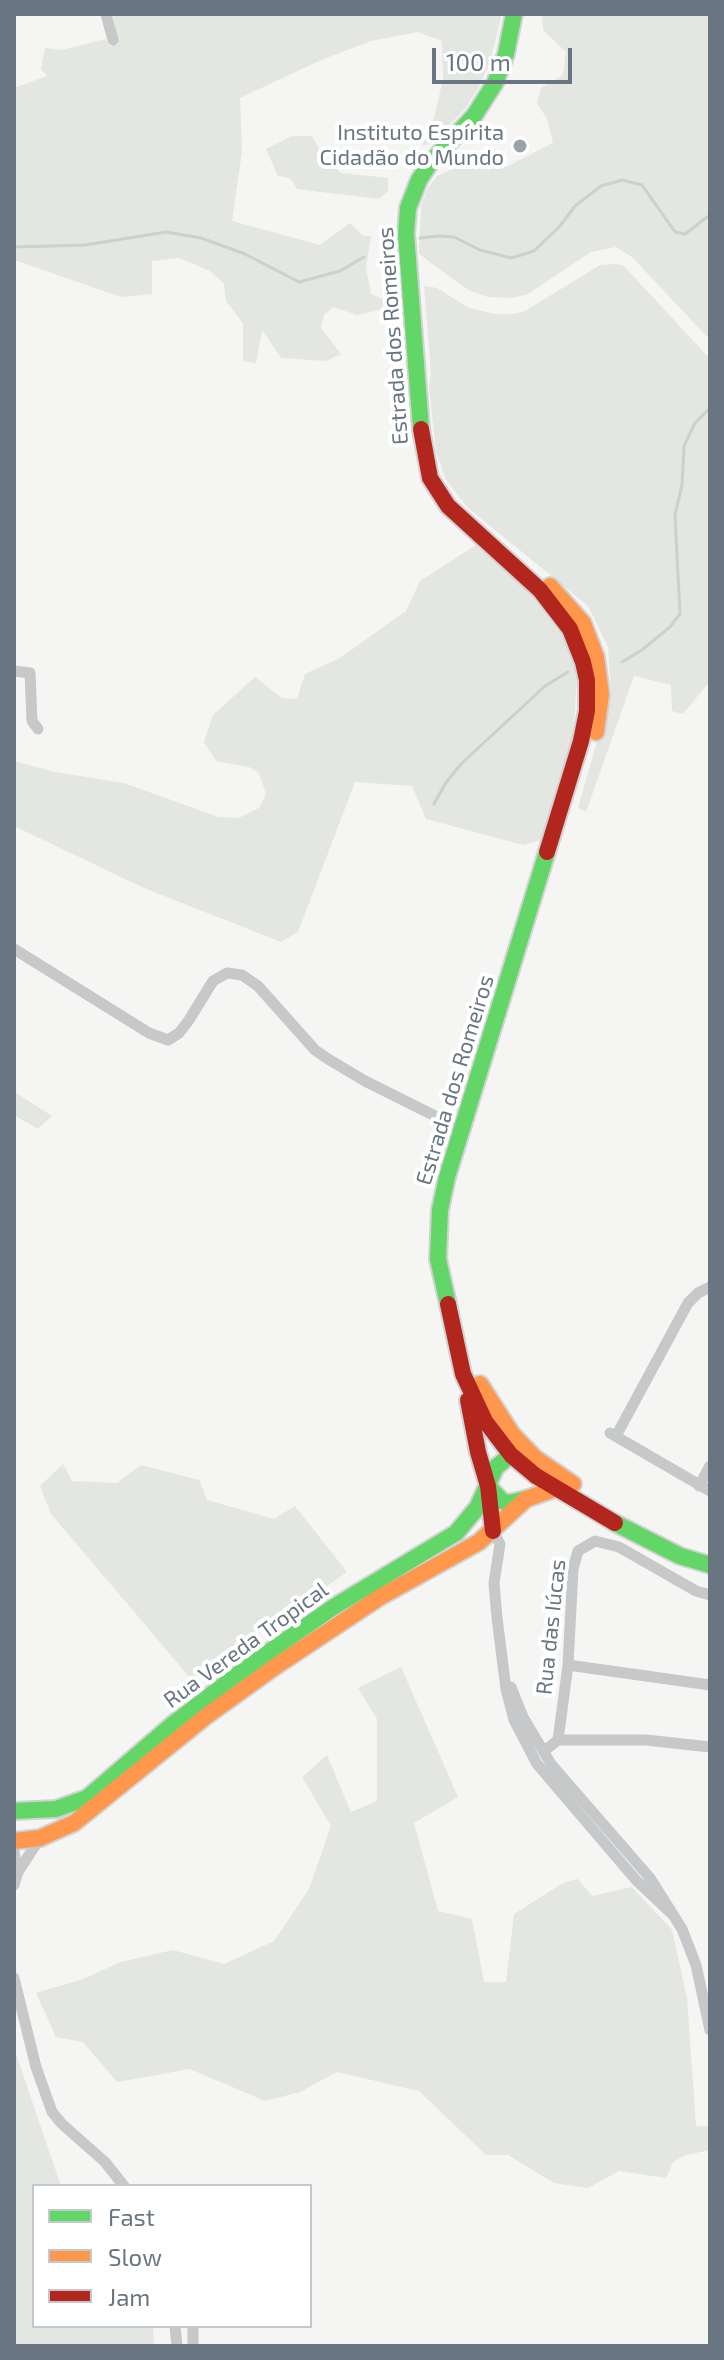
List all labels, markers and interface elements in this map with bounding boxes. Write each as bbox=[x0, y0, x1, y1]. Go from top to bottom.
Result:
scale bar bbox=[436, 32, 576, 82]
text: 100 m bbox=[446, 47, 511, 76]
place label: Instituto Espírita Cidadão do Mundo bbox=[320, 120, 504, 172]
marker: Instituto Espírita Cidadão do Mundo bbox=[511, 137, 529, 155]
street label: Estrada dos Romeiros bbox=[372, 226, 414, 446]
street label: Estrada dos Romeiros bbox=[410, 972, 500, 1188]
street label: Rua das Iúcas bbox=[531, 1558, 571, 1696]
street label: Rua Vereda Tropical bbox=[159, 1576, 333, 1714]
legend bbox=[32, 2184, 312, 2328]
text: Fast bbox=[108, 2202, 155, 2231]
text: Slow bbox=[108, 2242, 162, 2271]
text: Jam bbox=[108, 2282, 150, 2311]

